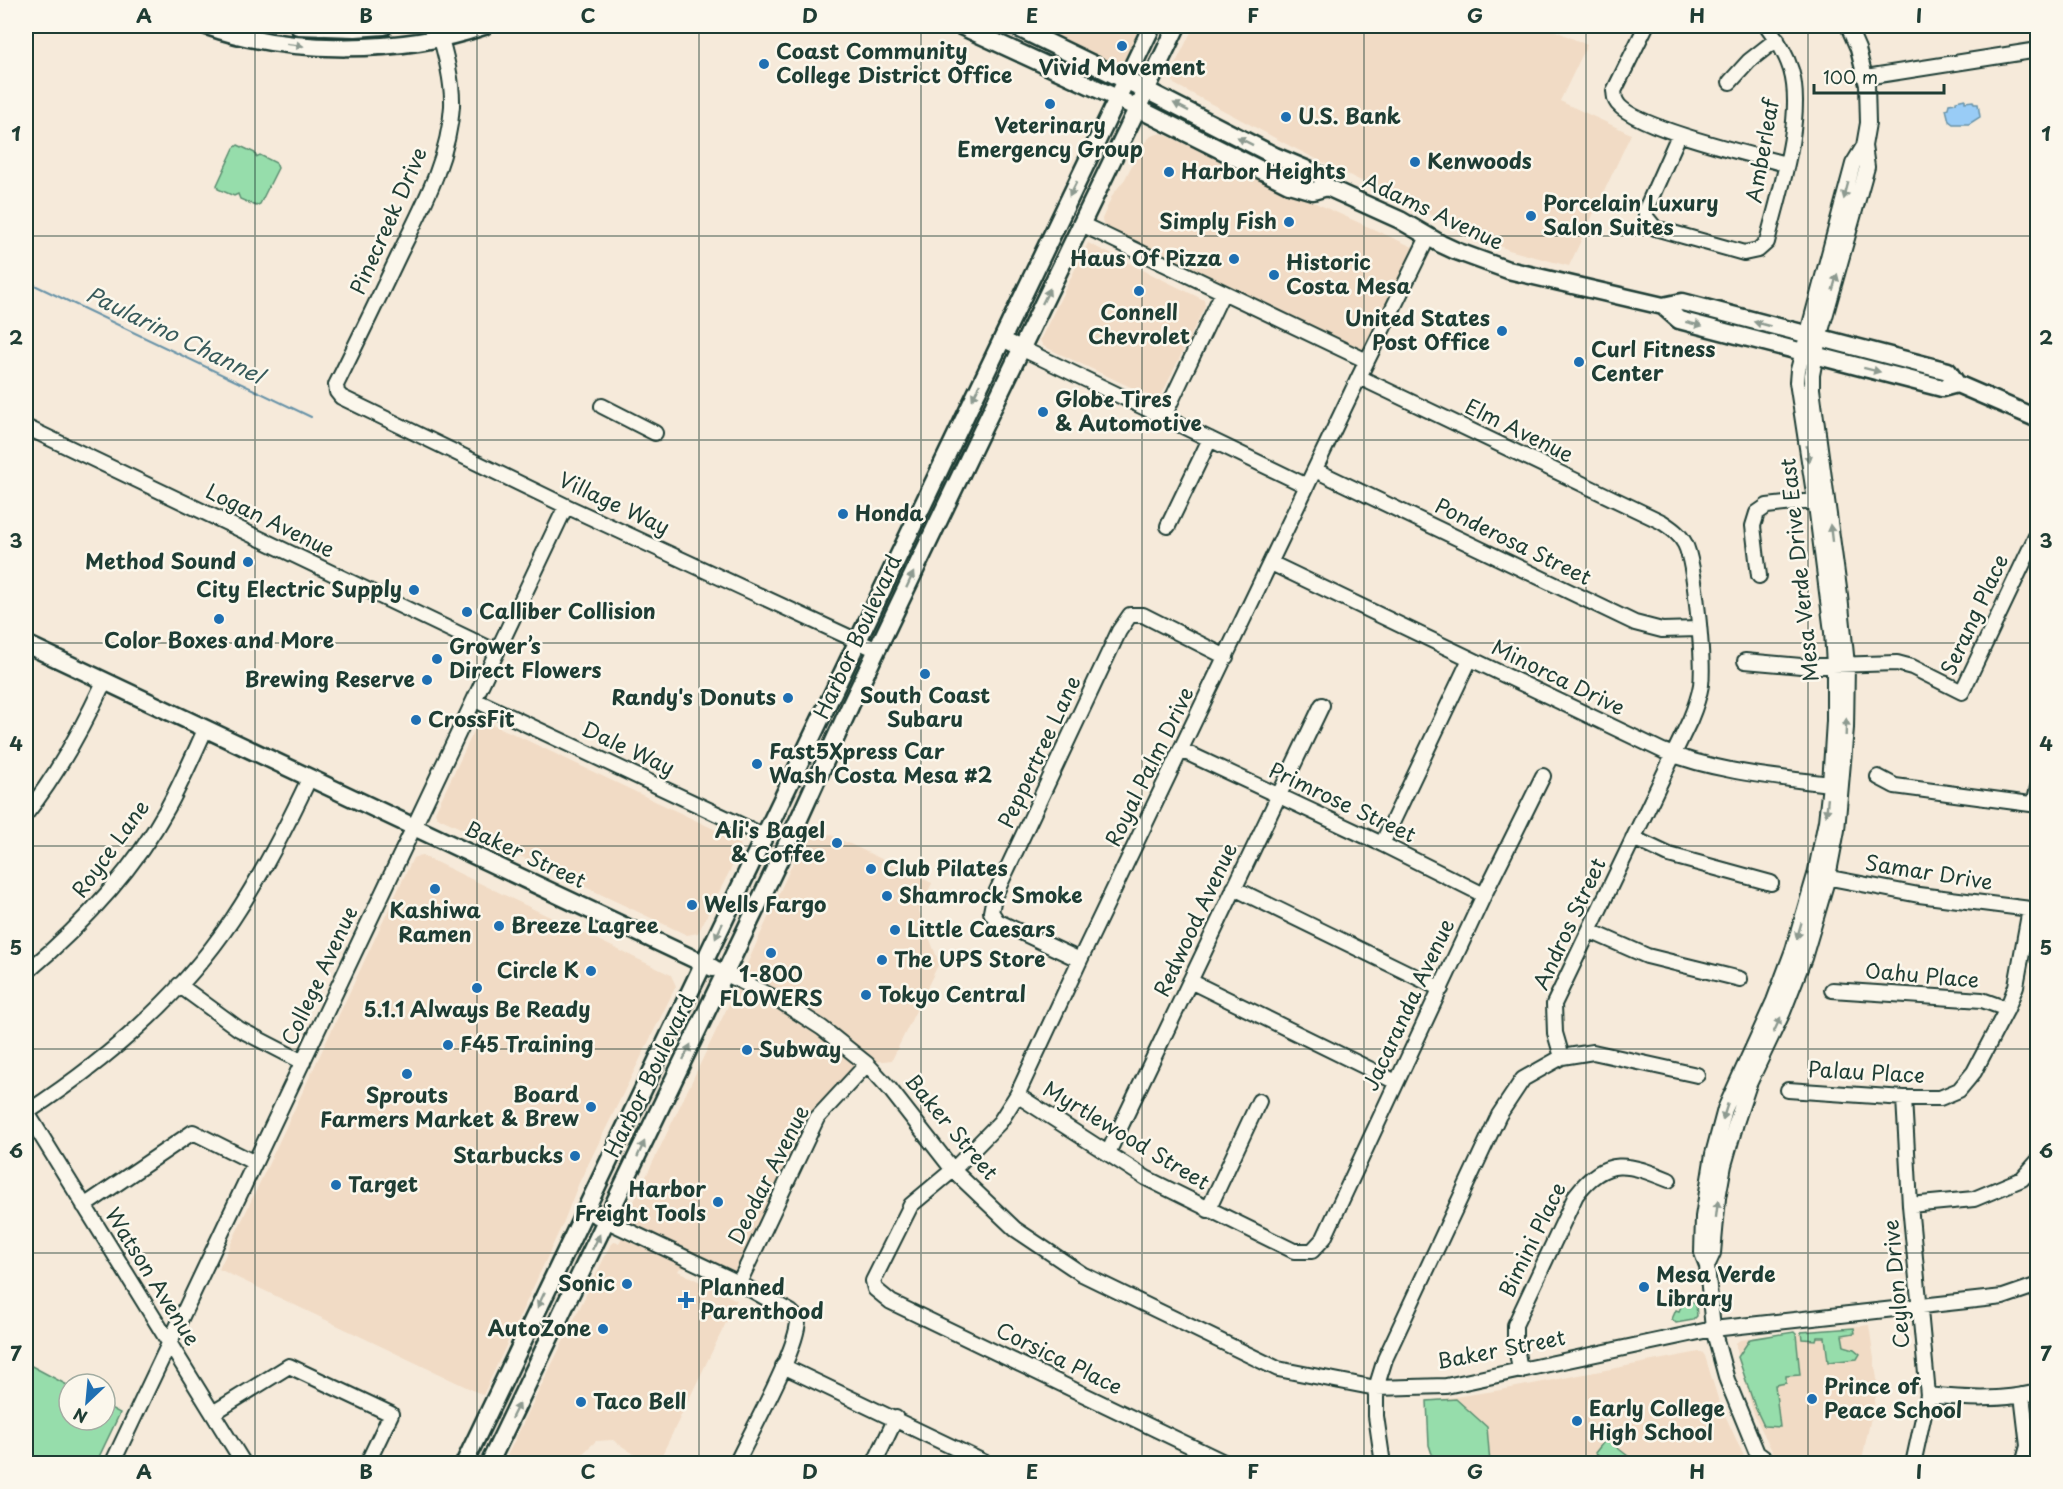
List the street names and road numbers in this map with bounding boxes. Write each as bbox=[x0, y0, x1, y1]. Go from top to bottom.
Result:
street label: Amberleaf bbox=[1736, 95, 1786, 205]
street label: Pinecreek Drive bbox=[340, 141, 434, 299]
street label: Adams Avenue bbox=[1358, 164, 1509, 257]
street label: Elm Avenue bbox=[1460, 389, 1579, 469]
street label: Mesa Verde Drive East bbox=[1770, 457, 1826, 684]
street label: Village Way bbox=[554, 462, 676, 542]
street label: Logan Avenue bbox=[201, 474, 341, 564]
street label: Ponderosa Street bbox=[1430, 488, 1598, 592]
street label: Harbor Boulevard bbox=[804, 548, 908, 724]
street label: Serang Place bbox=[1931, 548, 2015, 680]
street label: Minorca Drive bbox=[1487, 630, 1631, 722]
street label: Peppertree Lane bbox=[989, 670, 1088, 833]
street label: Royal Palm Drive bbox=[1096, 681, 1201, 851]
street label: Dale Way bbox=[577, 712, 681, 783]
street label: Primrose Street bbox=[1264, 753, 1422, 849]
street label: Royce Lane bbox=[63, 792, 156, 904]
street label: Baker Street bbox=[460, 811, 592, 895]
street label: Redwood Avenue bbox=[1144, 837, 1244, 1002]
street label: Samar Drive bbox=[1863, 845, 1995, 897]
street label: Andros Street bbox=[1524, 852, 1613, 994]
street label: College Avenue bbox=[272, 900, 364, 1050]
street label: Jacaranda Avenue bbox=[1353, 913, 1461, 1096]
street label: Oahu Place bbox=[1864, 953, 1981, 995]
street label: Harbor Boulevard bbox=[595, 988, 702, 1162]
street label: Palau Place bbox=[1807, 1052, 1925, 1090]
street label: Baker Street bbox=[898, 1065, 1007, 1186]
street label: Myrtlewood Street bbox=[1038, 1072, 1217, 1197]
street label: Deodar Avenue bbox=[718, 1099, 816, 1249]
street label: Bimini Place bbox=[1490, 1176, 1573, 1302]
street label: Watson Avenue bbox=[98, 1201, 209, 1351]
street label: Ceylon Drive bbox=[1873, 1218, 1917, 1350]
street label: Corsica Place bbox=[991, 1313, 1129, 1402]
street label: Baker Street bbox=[1433, 1320, 1568, 1376]

